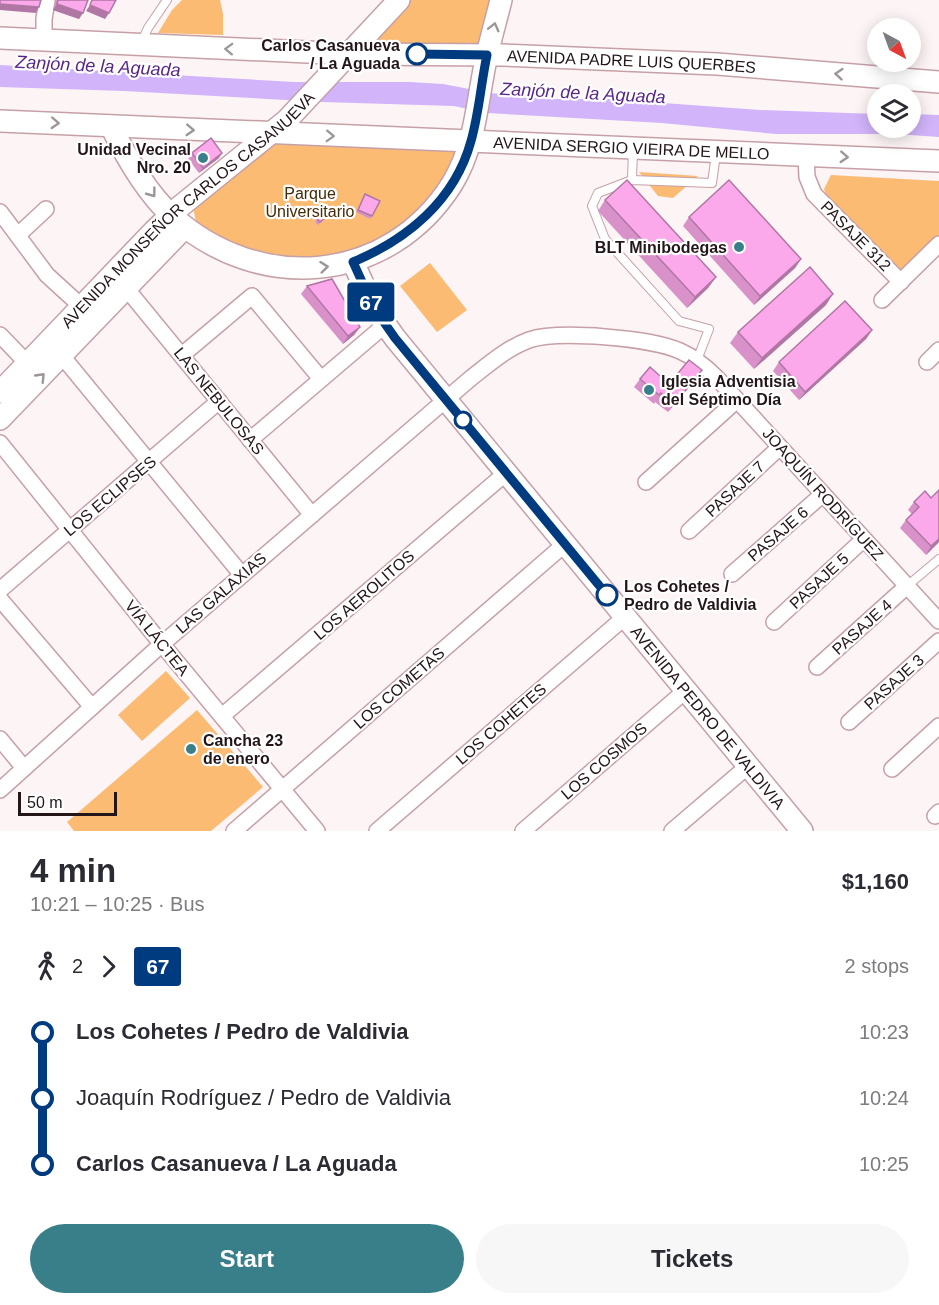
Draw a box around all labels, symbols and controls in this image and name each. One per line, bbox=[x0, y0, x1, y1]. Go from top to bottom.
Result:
north arrow bbox=[867, 18, 921, 72]
map controls bbox=[867, 18, 921, 138]
one-way arrow bbox=[487, 22, 500, 32]
place label: Carlos Casanueva / La Aguada bbox=[261, 37, 400, 72]
one-way arrow bbox=[224, 42, 233, 55]
marker: Carlos Casanueva / La Aguada bbox=[406, 43, 428, 65]
street label: AVENIDA PADRE LUIS QUERBES bbox=[507, 47, 757, 76]
water label: Zanjón de la Aguada bbox=[14, 52, 181, 80]
one-way arrow bbox=[834, 68, 843, 81]
water label: Zanjón de la Aguada bbox=[499, 79, 666, 107]
button: layers bbox=[867, 84, 921, 138]
street label: AVENIDA MONSEÑOR CARLOS CASANUEVA bbox=[58, 88, 318, 331]
one-way arrow bbox=[51, 117, 60, 130]
one-way arrow bbox=[186, 123, 195, 136]
one-way arrow bbox=[326, 129, 335, 142]
street label: AVENIDA SERGIO VIEIRA DE MELLO bbox=[493, 133, 770, 162]
place label: Unidad Vecinal Nro. 20 bbox=[77, 141, 191, 176]
one-way arrow bbox=[840, 150, 849, 163]
marker: Unidad Vecinal Nro. 20 bbox=[196, 151, 210, 165]
park label: Parque Universitario bbox=[266, 185, 355, 220]
one-way arrow bbox=[145, 187, 156, 198]
street label: PASAJE 312 bbox=[818, 198, 894, 274]
place label: BLT Minibodegas bbox=[595, 239, 727, 256]
marker: BLT Minibodegas bbox=[732, 240, 746, 254]
one-way arrow bbox=[319, 261, 328, 274]
line badge: 67 bbox=[344, 282, 398, 322]
text: 67 bbox=[359, 291, 383, 314]
street label: LAS NEBULOSAS bbox=[171, 344, 267, 458]
place label: Iglesia Adventisia del Séptimo Día bbox=[661, 373, 796, 408]
one-way arrow bbox=[34, 374, 45, 384]
marker: Iglesia Adventisia del Séptimo Día bbox=[642, 383, 656, 397]
unlabelled marker bbox=[454, 411, 472, 429]
street label: JOAQUÍN RODRÍGUEZ bbox=[759, 424, 888, 564]
street label: LOS ECLIPSES bbox=[61, 453, 159, 539]
street label: PASAJE 7 bbox=[702, 458, 768, 520]
street label: PASAJE 6 bbox=[745, 503, 811, 565]
street label: LOS AEROLITOS bbox=[311, 547, 417, 643]
street label: LAS GALAXIAS bbox=[172, 549, 270, 637]
street label: PASAJE 5 bbox=[786, 550, 852, 612]
place label: Los Cohetes / Pedro de Valdivia bbox=[624, 578, 757, 613]
marker: Los Cohetes / Pedro de Valdivia bbox=[596, 584, 618, 606]
street label: VÍA LÁCTEA bbox=[122, 596, 193, 679]
street label: PASAJE 4 bbox=[829, 596, 895, 658]
street label: AVENIDA PEDRO DE VALDIVIA bbox=[628, 623, 789, 812]
street label: LOS COMETAS bbox=[350, 644, 448, 732]
street label: PASAJE 3 bbox=[861, 651, 927, 713]
street label: LOS COHETES bbox=[452, 680, 550, 768]
street label: LOS COSMOS bbox=[558, 719, 650, 803]
place label: Cancha 23 de enero bbox=[203, 732, 283, 767]
marker: Cancha 23 de enero bbox=[184, 742, 198, 756]
scale bar bbox=[18, 789, 117, 816]
text: 50 m bbox=[27, 794, 63, 811]
text: 4 min bbox=[30, 852, 116, 889]
text: $1,160 bbox=[842, 869, 909, 894]
text: 10:21 – 10:25 · Bus bbox=[30, 893, 205, 915]
icon: walk bbox=[30, 950, 63, 983]
icon: forward bbox=[92, 950, 125, 983]
text: 2 bbox=[72, 955, 83, 977]
text: 67 bbox=[146, 955, 169, 978]
text: 2 stops bbox=[845, 955, 909, 977]
text: Los Cohetes / Pedro de Valdivia bbox=[76, 1019, 409, 1044]
text: 10:23 bbox=[859, 1021, 909, 1043]
text: Joaquín Rodríguez / Pedro de Valdivia bbox=[76, 1085, 451, 1110]
text: 10:24 bbox=[859, 1087, 909, 1109]
text: Carlos Casanueva / La Aguada bbox=[76, 1151, 397, 1176]
text: 10:25 bbox=[859, 1153, 909, 1175]
button: Start bbox=[30, 1224, 464, 1293]
button: Tickets bbox=[476, 1224, 909, 1293]

